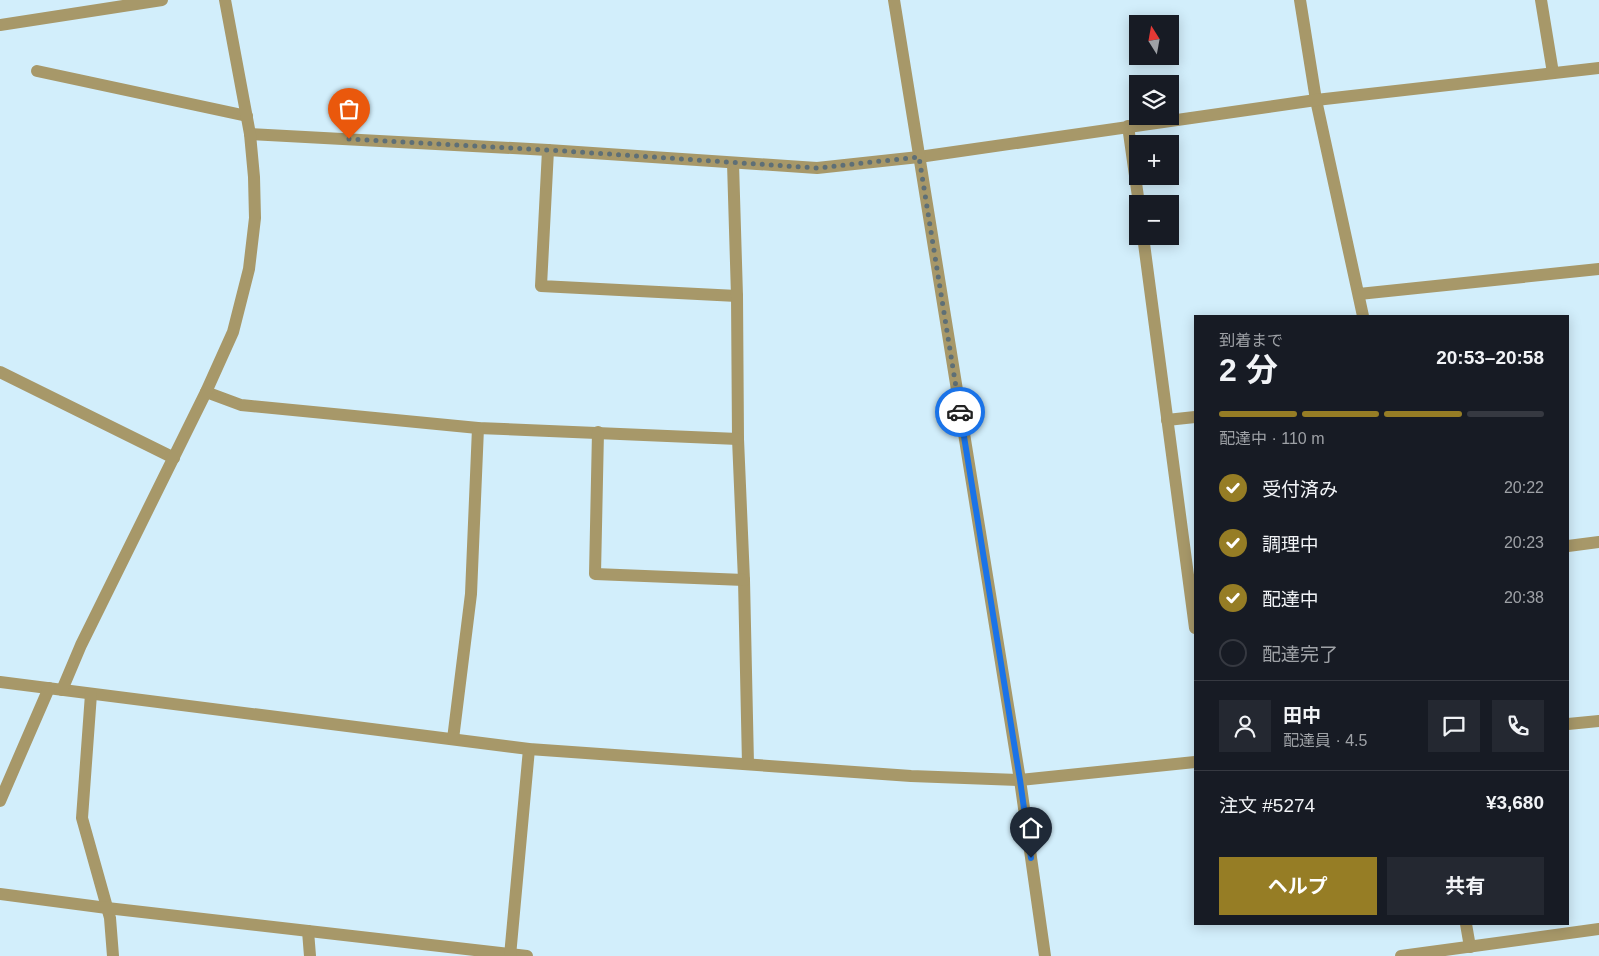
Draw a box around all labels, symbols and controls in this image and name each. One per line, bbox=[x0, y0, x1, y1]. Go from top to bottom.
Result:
north arrow bbox=[1129, 15, 1179, 65]
map controls bbox=[1129, 15, 1179, 245]
button: layers bbox=[1129, 75, 1179, 125]
pin bbox=[328, 88, 370, 139]
icon: bag bbox=[335, 95, 363, 123]
button: + bbox=[1129, 135, 1179, 185]
button: − bbox=[1129, 195, 1179, 245]
text: 到着まで bbox=[1219, 332, 1283, 349]
text: 20:53–20:58 bbox=[1436, 347, 1544, 368]
text: 2 分 bbox=[1219, 352, 1278, 388]
courier bbox=[935, 387, 985, 437]
icon: car bbox=[946, 398, 974, 426]
text: 配達中 · 110 m bbox=[1219, 430, 1325, 447]
icon: check bbox=[1219, 474, 1247, 502]
text: 受付済み bbox=[1262, 479, 1338, 500]
text: 20:22 bbox=[1504, 479, 1544, 496]
icon: check bbox=[1219, 529, 1247, 557]
text: 調理中 bbox=[1262, 534, 1319, 555]
text: 20:23 bbox=[1504, 534, 1544, 551]
icon: check bbox=[1219, 584, 1247, 612]
text: 配達中 bbox=[1262, 589, 1319, 610]
text: 20:38 bbox=[1504, 589, 1544, 606]
text: 配達完了 bbox=[1262, 644, 1338, 665]
button: person bbox=[1219, 700, 1271, 752]
button: chat bbox=[1428, 700, 1480, 752]
button: phone bbox=[1492, 700, 1544, 752]
text: 田中 bbox=[1283, 705, 1321, 726]
text: 配達員 · 4.5 bbox=[1283, 732, 1367, 749]
text: ¥3,680 bbox=[1486, 792, 1544, 813]
text: 注文 #5274 bbox=[1219, 795, 1315, 816]
pin bbox=[1010, 807, 1052, 858]
icon: home bbox=[1017, 814, 1045, 842]
button: ヘルプ bbox=[1219, 857, 1377, 915]
button: 共有 bbox=[1387, 857, 1544, 915]

